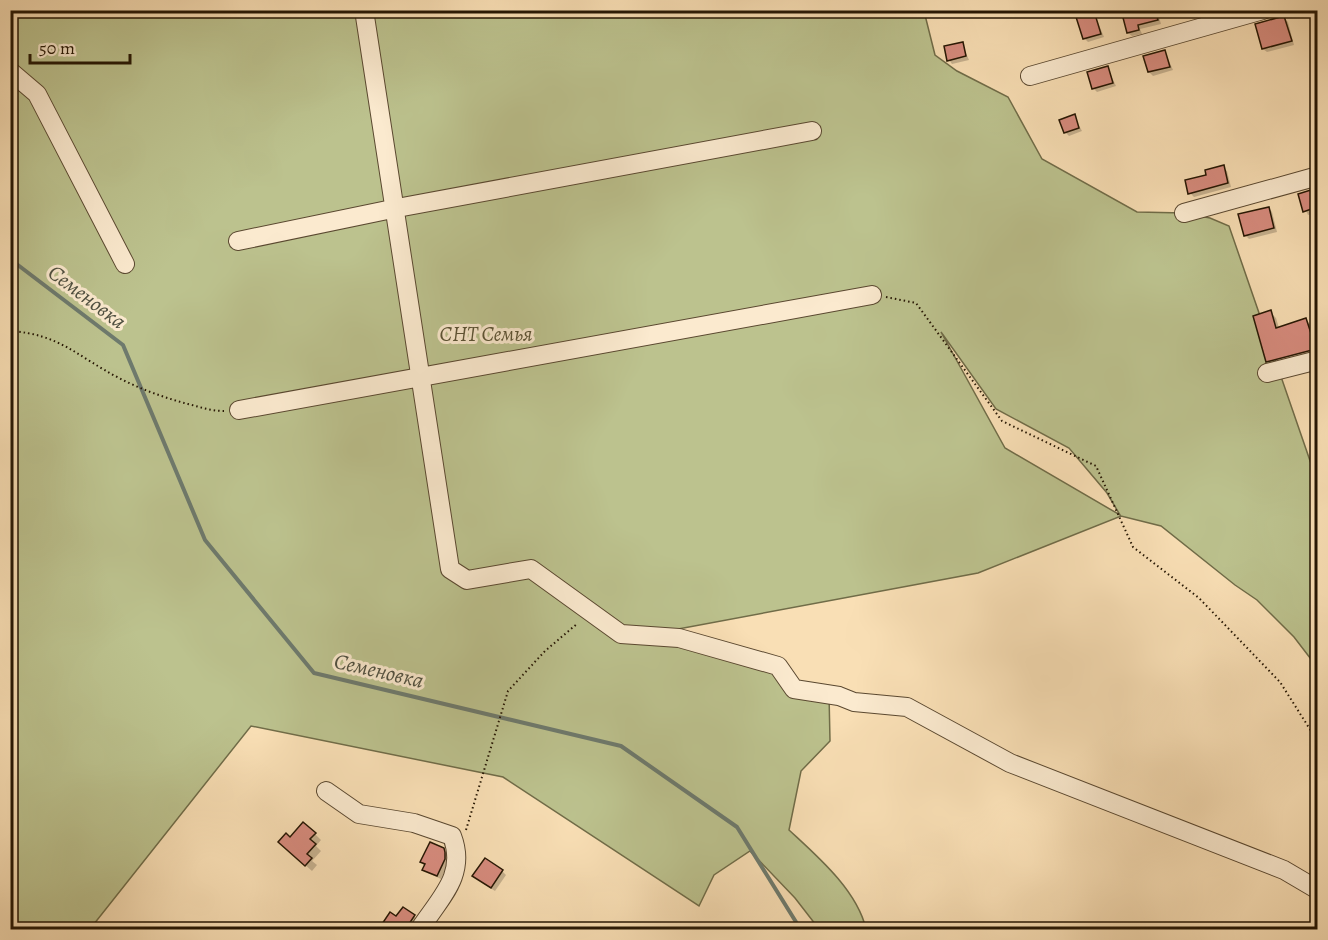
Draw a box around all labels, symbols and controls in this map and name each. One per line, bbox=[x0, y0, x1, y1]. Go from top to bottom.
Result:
scale bar bbox=[30, 27, 130, 65]
text: 50 m bbox=[39, 36, 75, 60]
water label: Семеновка bbox=[42, 258, 132, 336]
park label: СНТ Семья bbox=[440, 320, 532, 348]
water label: Семеновка bbox=[331, 646, 427, 696]

